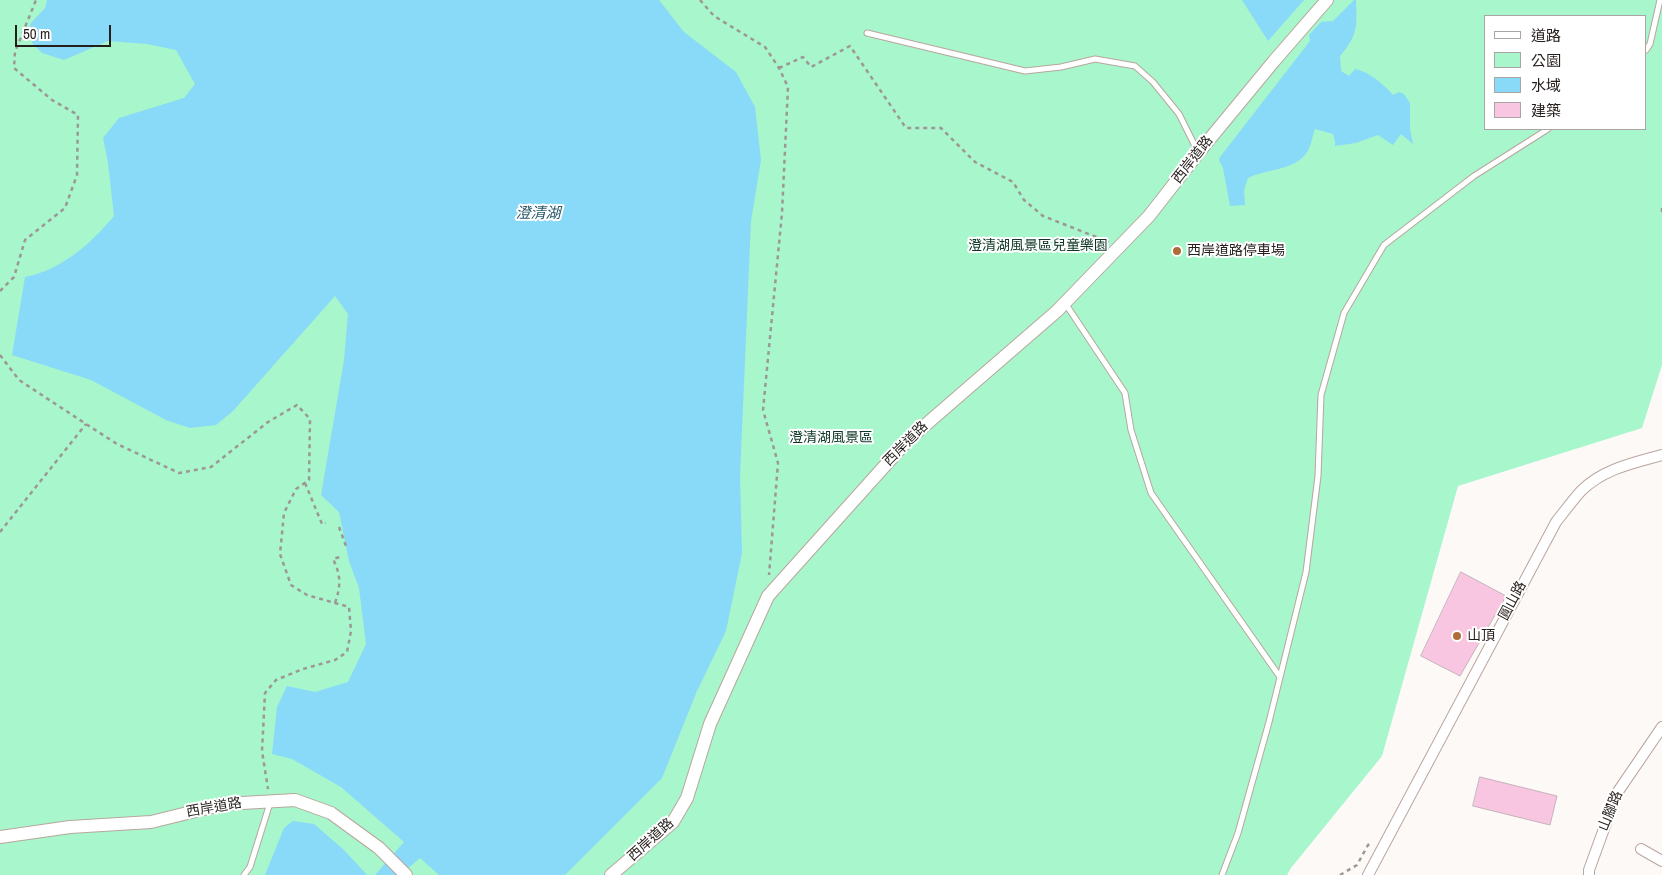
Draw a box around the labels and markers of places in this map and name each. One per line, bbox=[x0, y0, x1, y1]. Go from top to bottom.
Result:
place label: 西岸道路停車場 bbox=[1187, 243, 1285, 259]
marker: 西岸道路停車場 bbox=[1171, 245, 1183, 257]
place label: 山頂 bbox=[1467, 628, 1495, 644]
marker: 山頂 bbox=[1451, 630, 1463, 642]

